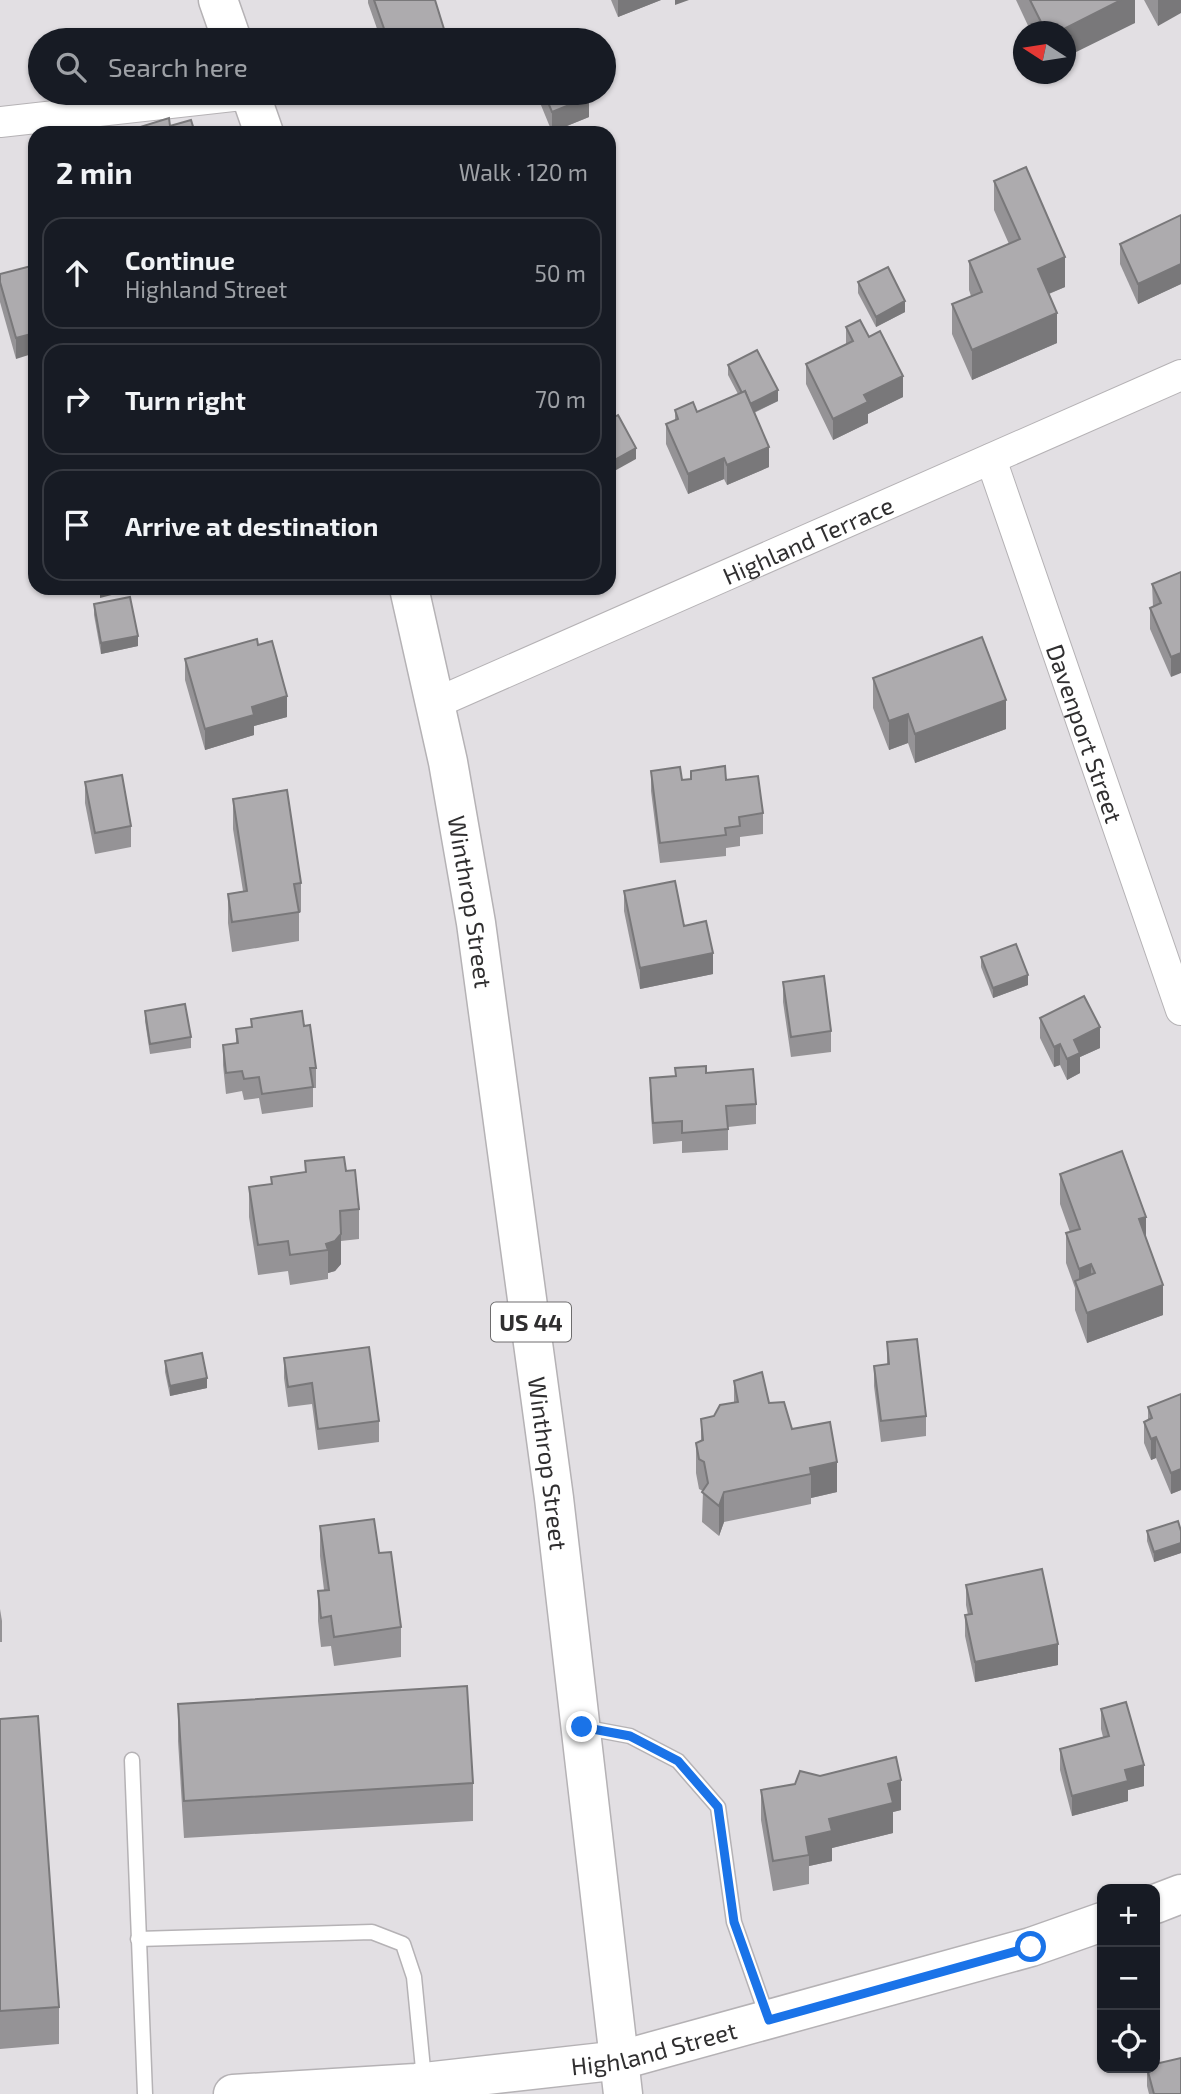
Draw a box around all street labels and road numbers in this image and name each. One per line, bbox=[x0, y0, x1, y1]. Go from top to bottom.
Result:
street label: Highland Terrace bbox=[718, 489, 897, 590]
street label: Davenport Street bbox=[1041, 640, 1130, 826]
street label: Winthrop Street bbox=[443, 813, 499, 990]
road number: US 44 bbox=[491, 1302, 571, 1342]
street label: Winthrop Street bbox=[523, 1375, 574, 1552]
street label: Highland Street bbox=[569, 2014, 740, 2080]

